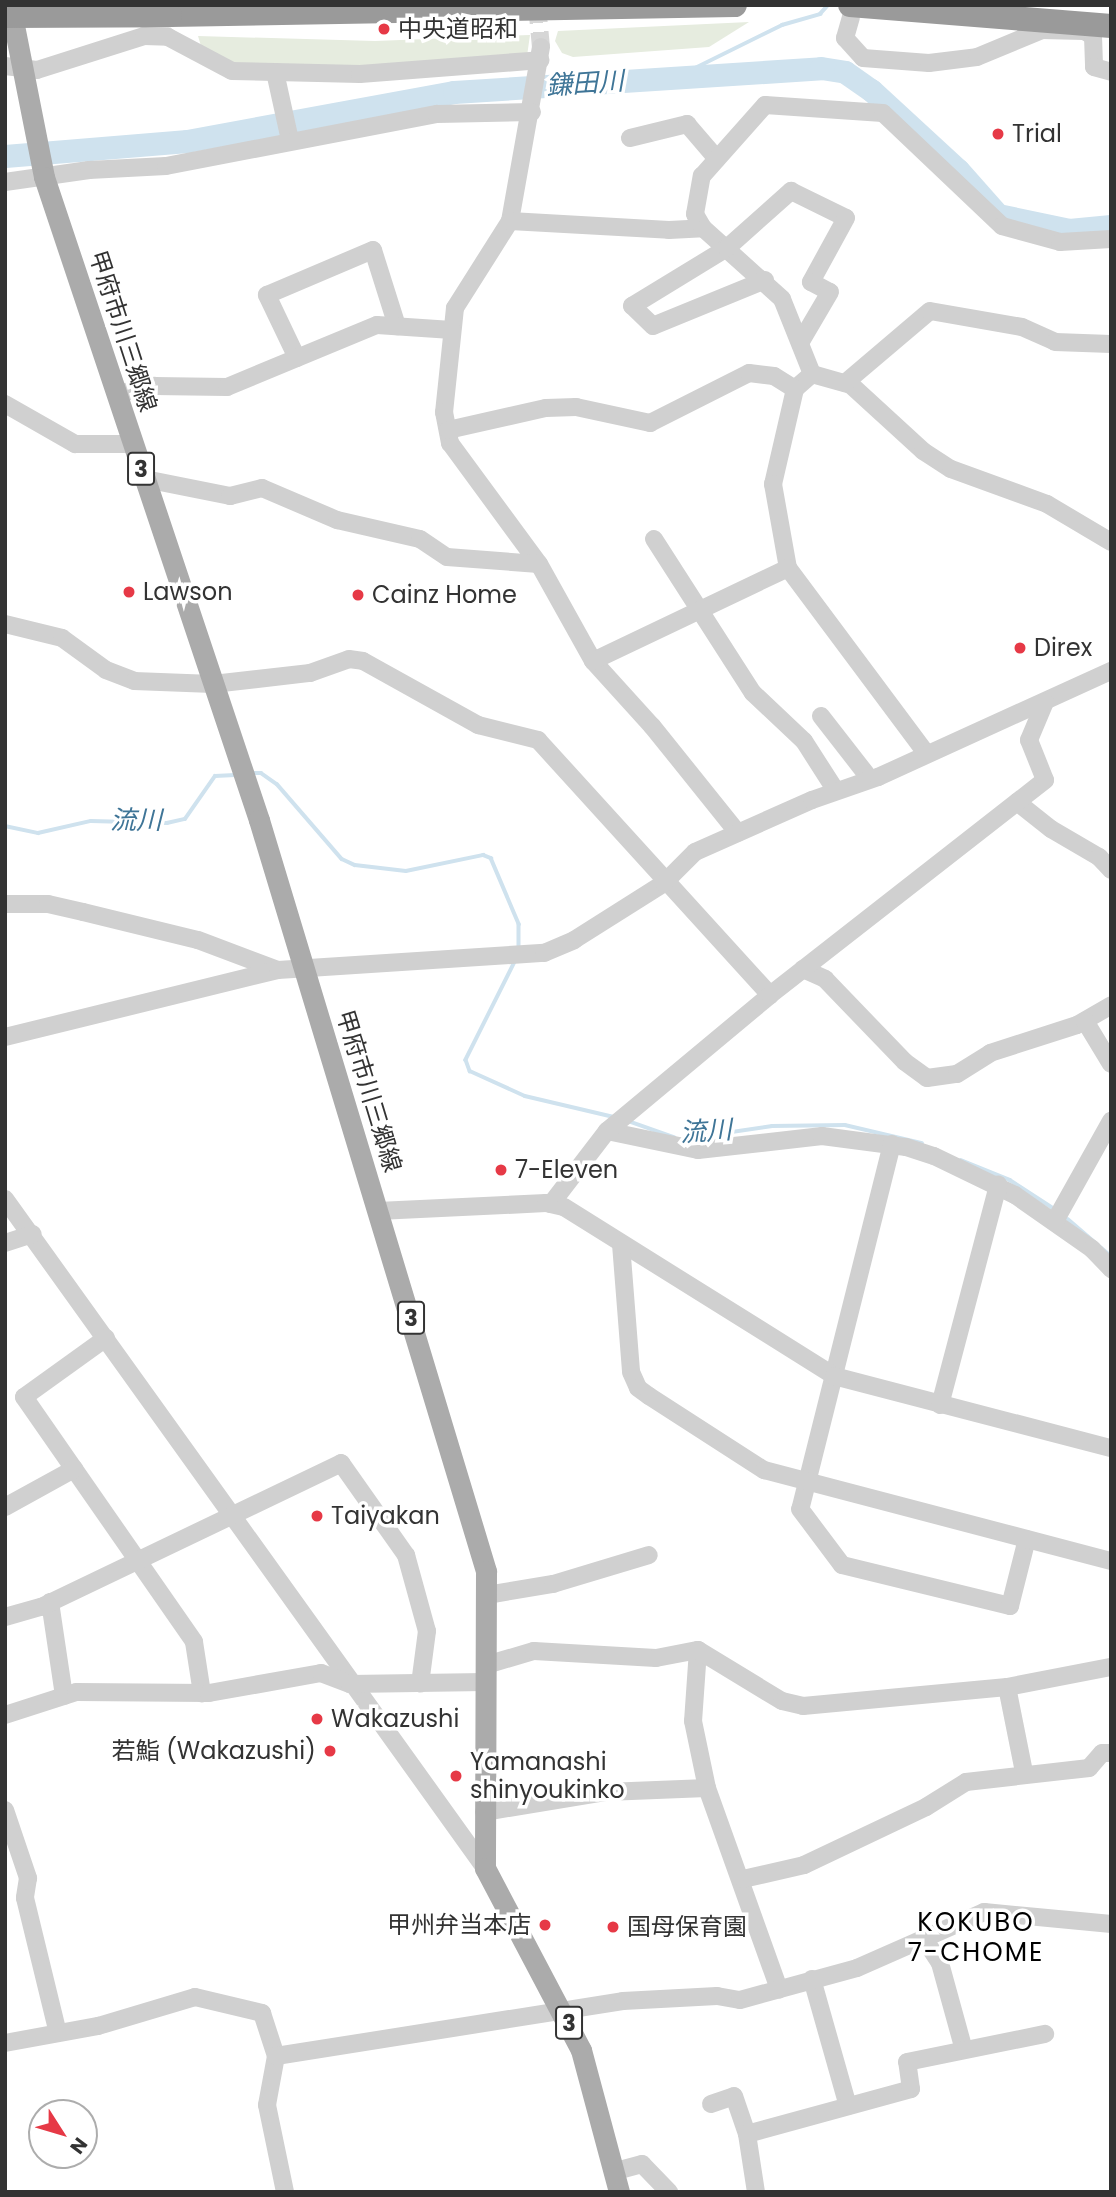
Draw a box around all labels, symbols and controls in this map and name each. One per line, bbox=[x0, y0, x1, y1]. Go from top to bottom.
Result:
place label: 中央道昭和 bbox=[398, 15, 518, 43]
marker: 中央道昭和 bbox=[376, 21, 392, 37]
water label: 鎌田川 bbox=[545, 66, 625, 102]
place label: Trial bbox=[1012, 120, 1062, 148]
marker: Trial bbox=[990, 126, 1006, 142]
street label: 甲府市川三郷線 bbox=[83, 247, 163, 415]
road number: 3 bbox=[127, 449, 155, 489]
place label: Lawson bbox=[143, 578, 233, 606]
place label: Cainz Home bbox=[372, 581, 517, 609]
marker: Lawson bbox=[121, 584, 137, 600]
marker: Cainz Home bbox=[350, 587, 366, 603]
place label: Direx bbox=[1034, 634, 1092, 662]
marker: Direx bbox=[1012, 640, 1028, 656]
water label: 流川 bbox=[110, 805, 162, 837]
street label: 甲府市川三郷線 bbox=[331, 1006, 407, 1176]
water label: 流川 bbox=[679, 1115, 733, 1149]
place label: 7-Eleven bbox=[515, 1156, 618, 1184]
marker: 7-Eleven bbox=[493, 1162, 509, 1178]
road number: 3 bbox=[397, 1298, 425, 1338]
place label: Taiyakan bbox=[331, 1502, 440, 1530]
marker: Taiyakan bbox=[309, 1508, 325, 1524]
place label: Wakazushi bbox=[331, 1705, 459, 1733]
marker: Wakazushi bbox=[309, 1711, 325, 1727]
place label: 若鮨 (Wakazushi) bbox=[111, 1737, 316, 1765]
marker: 若鮨 (Wakazushi) bbox=[322, 1743, 338, 1759]
place label: Yamanashi shinyoukinko bbox=[470, 1748, 625, 1804]
marker: Yamanashi shinyoukinko bbox=[448, 1768, 464, 1784]
district label: KOKUBO 7-CHOME bbox=[909, 1907, 1043, 1968]
place label: 甲州弁当本店 bbox=[387, 1911, 531, 1939]
place label: 国母保育園 bbox=[627, 1913, 747, 1941]
marker: 甲州弁当本店 bbox=[537, 1917, 553, 1933]
marker: 国母保育園 bbox=[605, 1919, 621, 1935]
road number: 3 bbox=[555, 2004, 583, 2042]
north arrow bbox=[28, 2099, 98, 2169]
text: N bbox=[63, 2132, 94, 2160]

